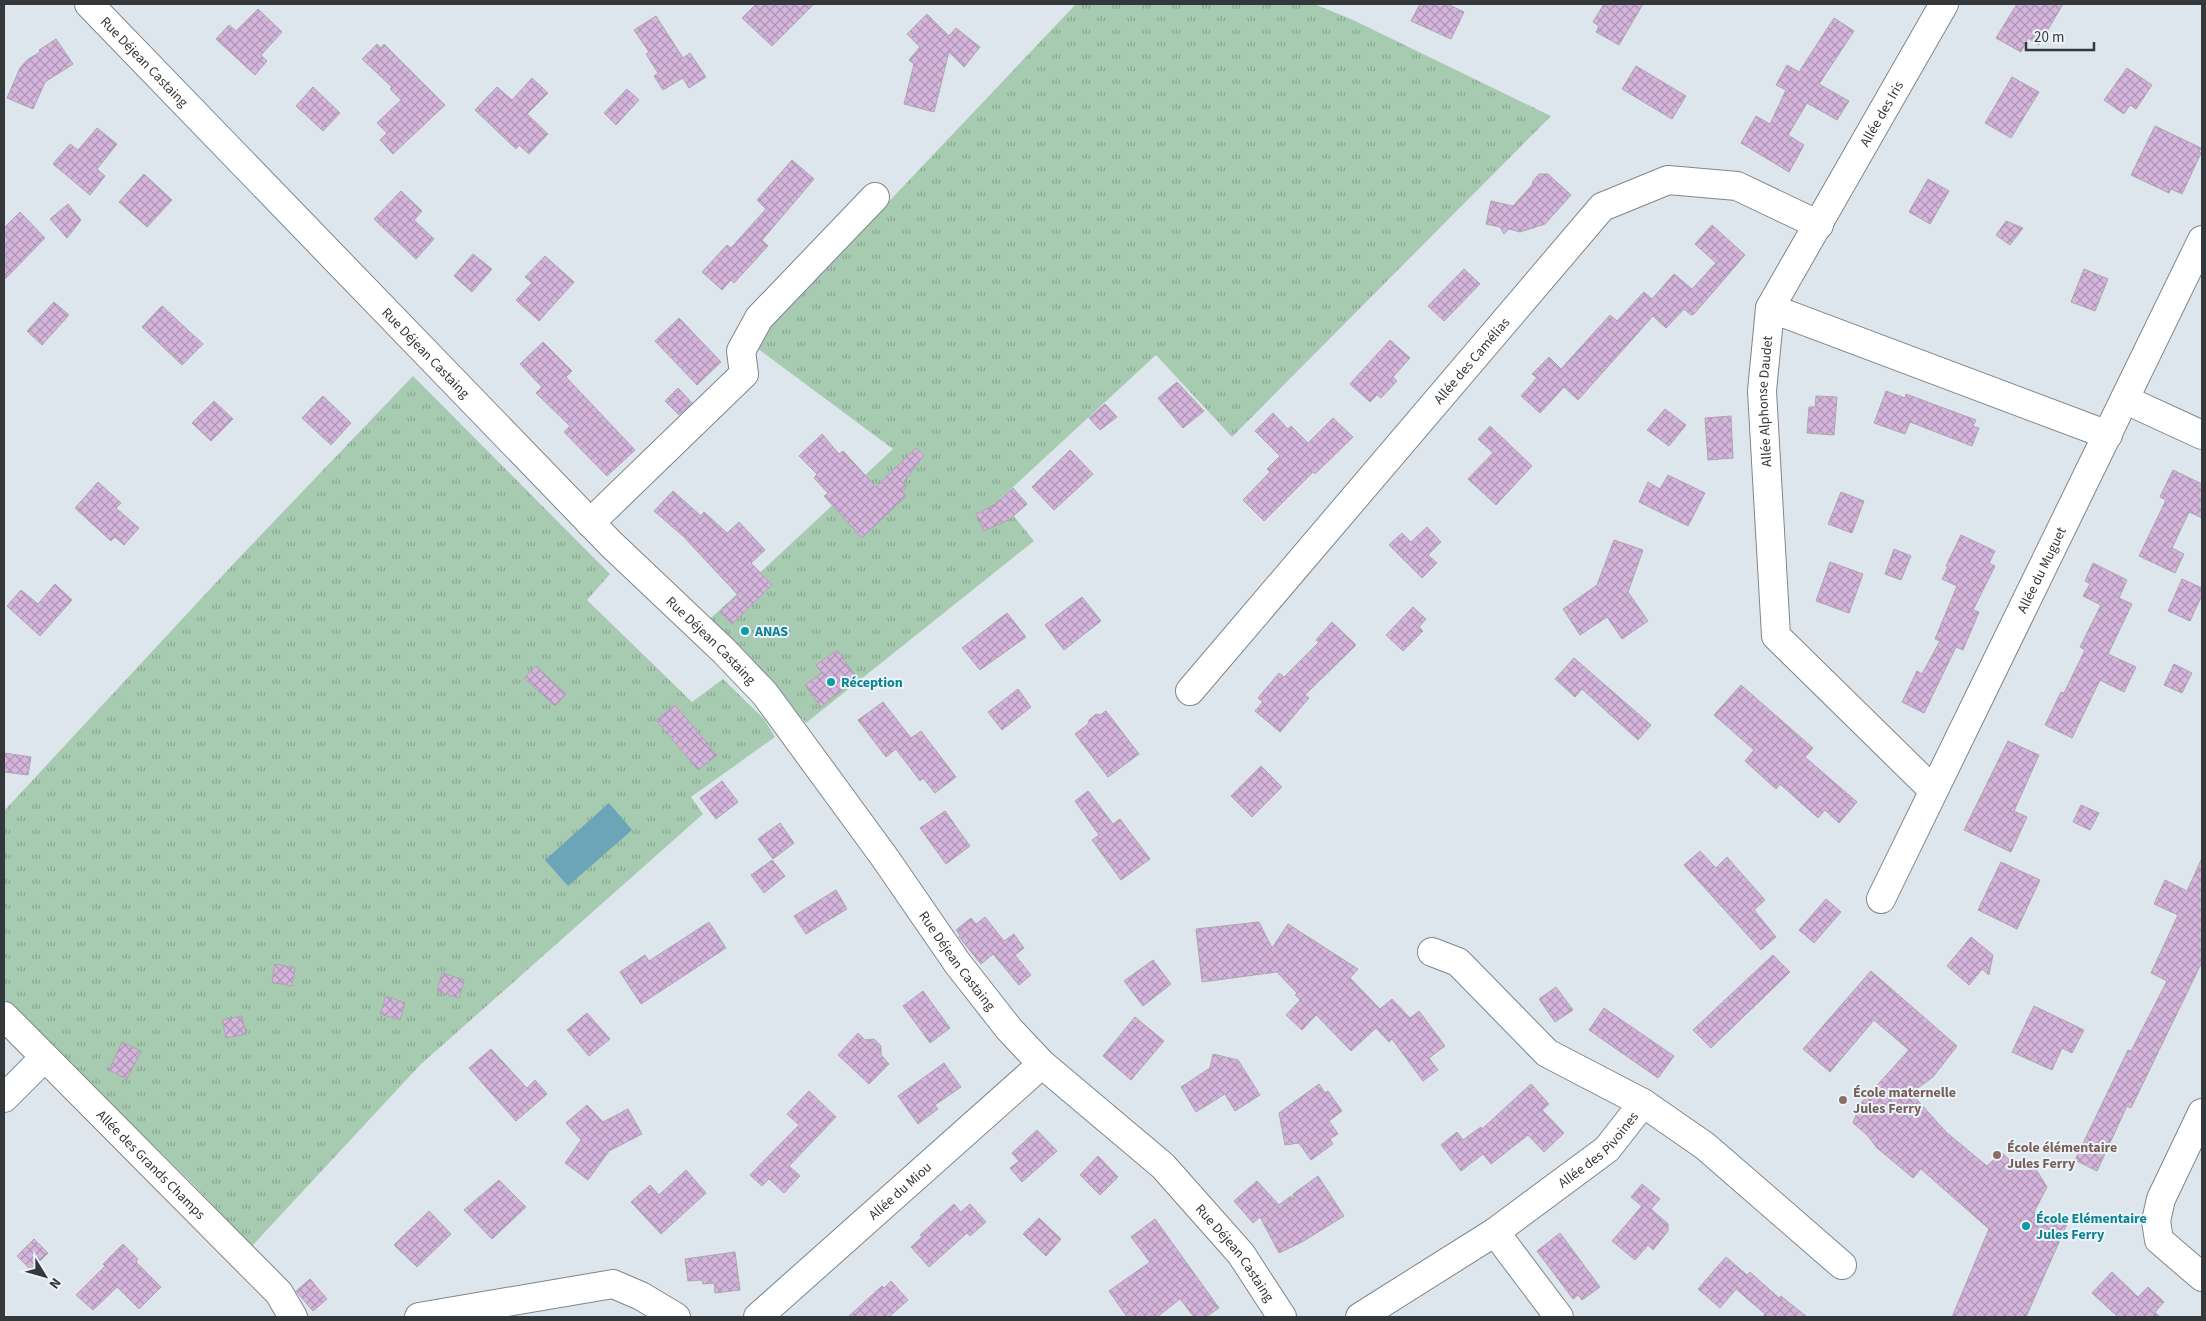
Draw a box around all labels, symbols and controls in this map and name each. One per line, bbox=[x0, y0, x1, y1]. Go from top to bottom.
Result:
street label: Rue Déjean Castaing bbox=[95, 12, 192, 112]
scale bar bbox=[2026, 20, 2094, 52]
text: 20 m bbox=[2034, 27, 2064, 48]
street label: Allée des Iris bbox=[1855, 77, 1909, 151]
street label: Rue Déjean Castaing bbox=[377, 304, 474, 403]
street label: Allée des Camélias bbox=[1429, 313, 1515, 409]
street label: Allée Alphonse Daudet bbox=[1753, 335, 1778, 468]
street label: Allée du Muguet bbox=[2013, 524, 2072, 617]
street label: Rue Déjean Castaing bbox=[661, 592, 760, 690]
place label: ANAS bbox=[754, 622, 788, 642]
marker: ANAS bbox=[739, 625, 751, 637]
place label: Réception bbox=[841, 673, 903, 693]
marker: Réception bbox=[825, 676, 837, 688]
street label: Rue Déjean Castaing bbox=[913, 907, 1000, 1015]
place label: École maternelle Jules Ferry bbox=[1853, 1083, 1956, 1119]
marker: École maternelle Jules Ferry bbox=[1837, 1094, 1849, 1106]
street label: Allée des Grands Champs bbox=[92, 1106, 210, 1224]
street label: Allée des Pivoines bbox=[1554, 1108, 1644, 1193]
place label: École élémentaire Jules Ferry bbox=[2007, 1138, 2117, 1174]
marker: École élémentaire Jules Ferry bbox=[1991, 1149, 2003, 1161]
street label: Allée du Miou bbox=[865, 1158, 937, 1225]
street label: Rue Déjean Castaing bbox=[1190, 1200, 1279, 1306]
place label: École Elémentaire Jules Ferry bbox=[2036, 1209, 2147, 1245]
marker: École Elémentaire Jules Ferry bbox=[2020, 1220, 2032, 1232]
north arrow bbox=[20, 1251, 70, 1301]
text: N bbox=[44, 1273, 65, 1293]

